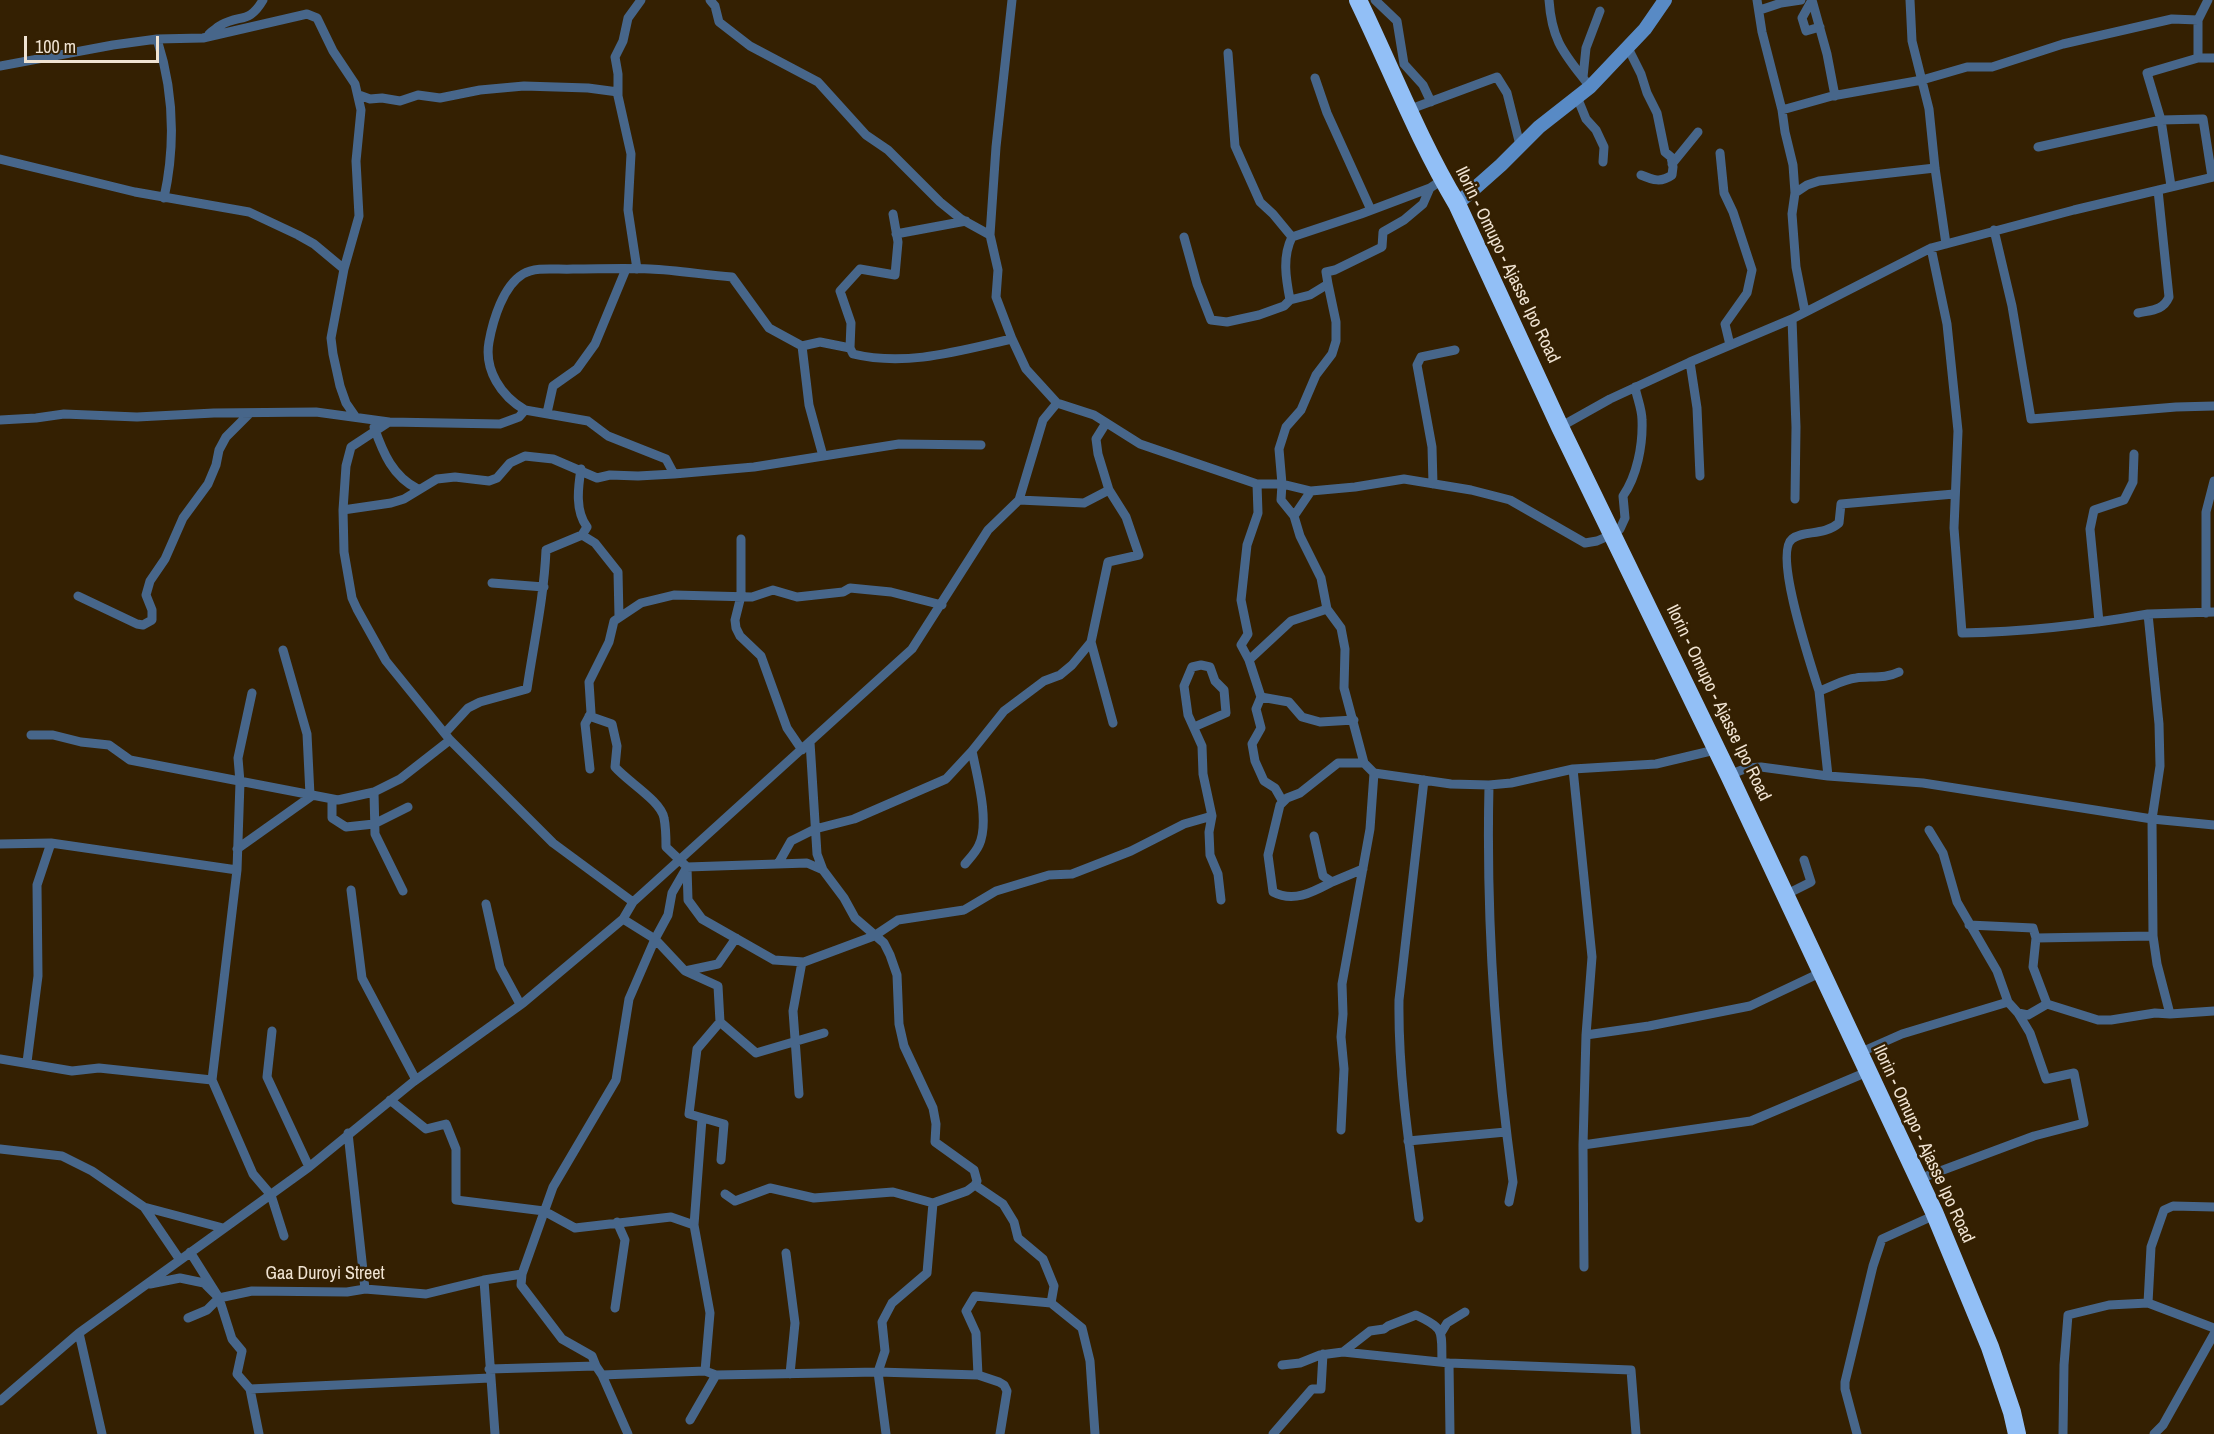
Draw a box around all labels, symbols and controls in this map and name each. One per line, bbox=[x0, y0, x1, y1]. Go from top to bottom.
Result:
scale bar bbox=[27, 24, 162, 62]
text: 100 m bbox=[35, 34, 76, 59]
street label: Ilorin - Omupo - Ajasse Ipo Road bbox=[1450, 163, 1564, 367]
street label: Ilorin - Omupo - Ajasse Ipo Road bbox=[1661, 601, 1775, 805]
street label: Ilorin - Omupo - Ajasse Ipo Road bbox=[1868, 1042, 1978, 1246]
street label: Gaa Duroyi Street bbox=[266, 1263, 384, 1285]

